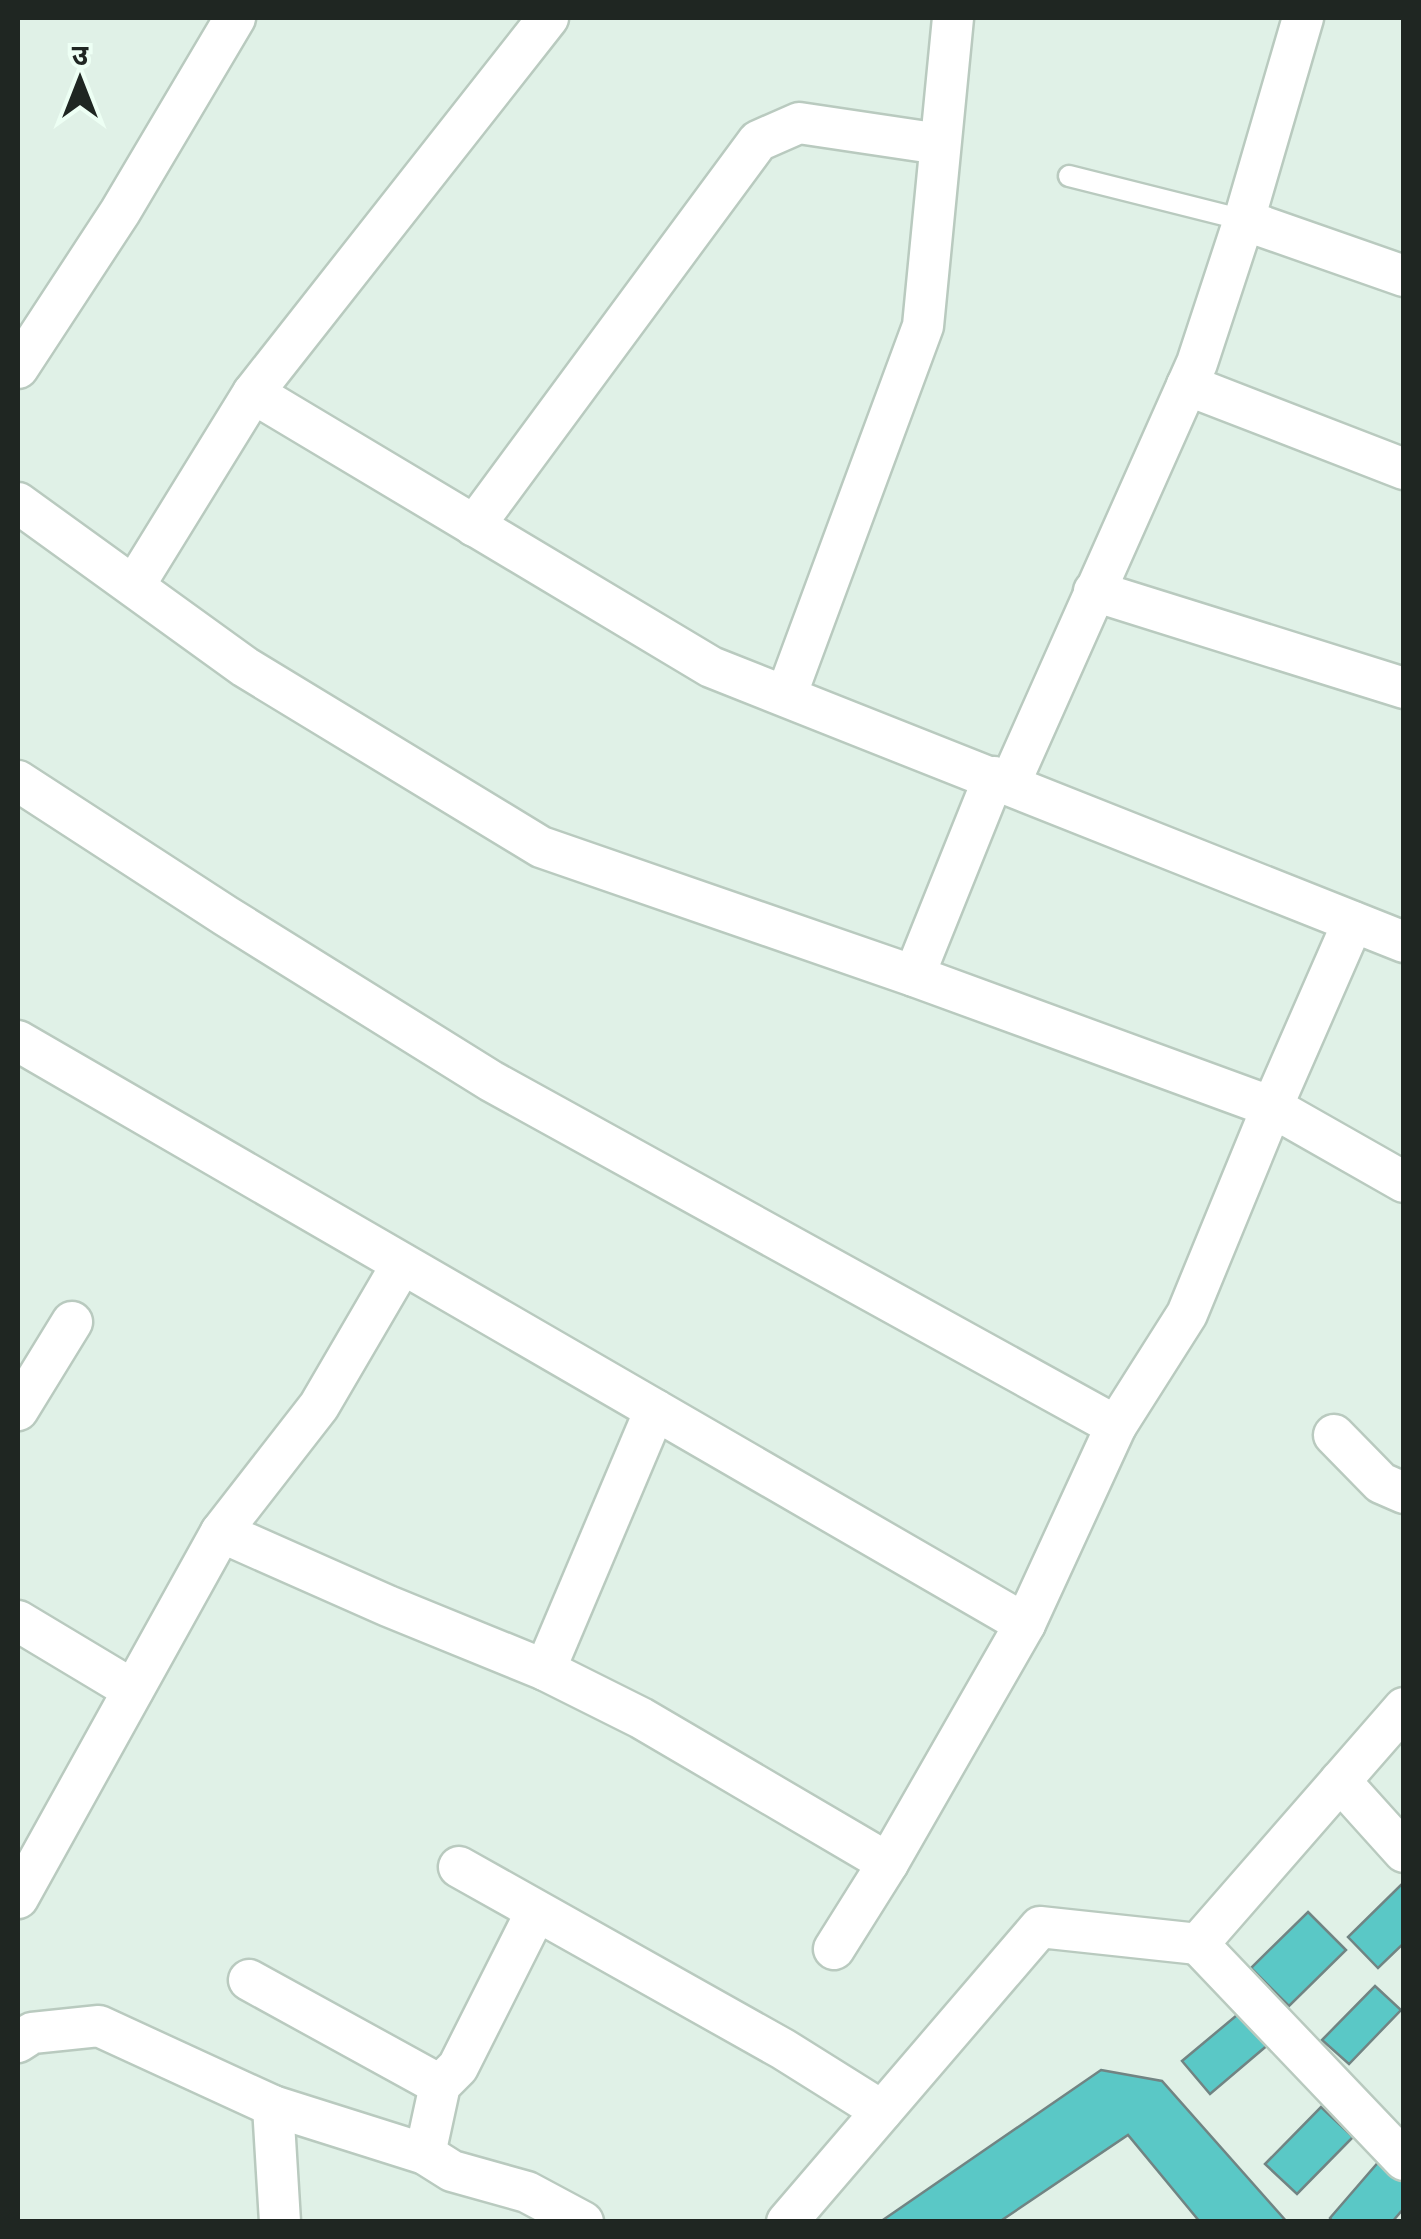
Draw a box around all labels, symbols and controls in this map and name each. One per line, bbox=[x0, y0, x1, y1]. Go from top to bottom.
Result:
north arrow bbox=[30, 30, 130, 130]
text: उ bbox=[72, 37, 89, 72]

